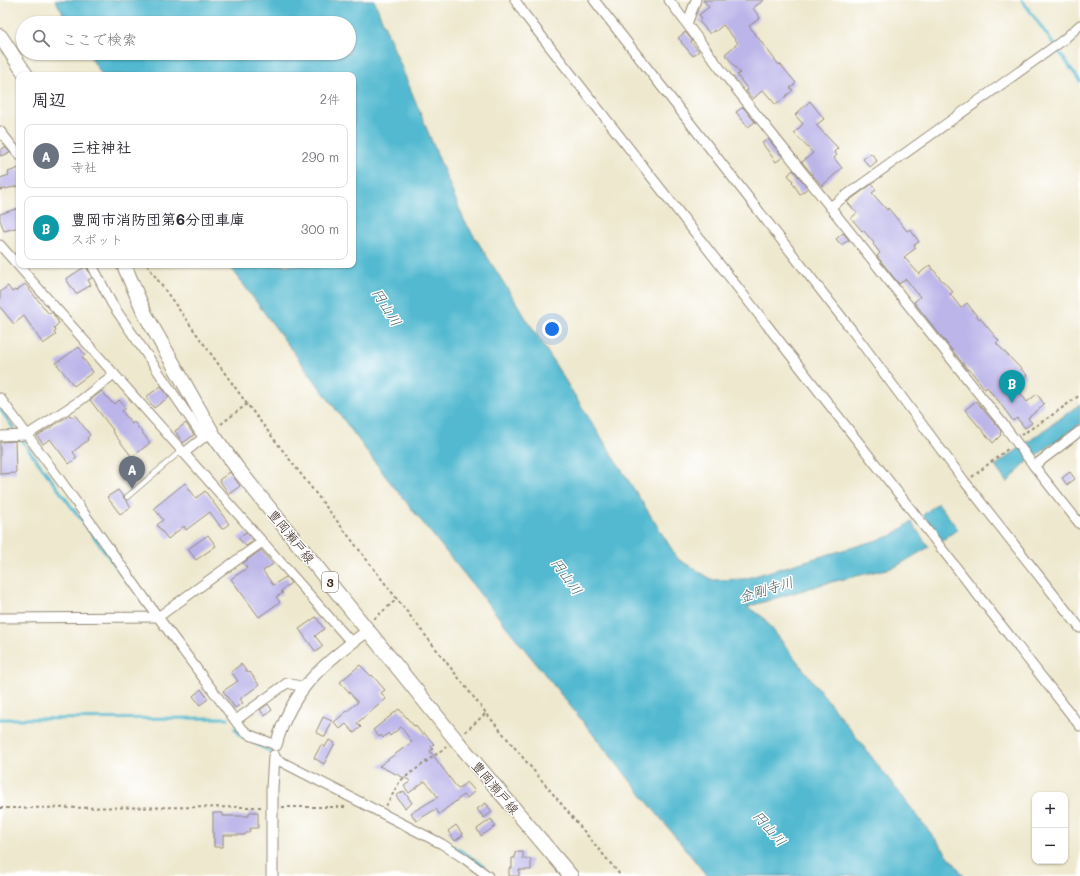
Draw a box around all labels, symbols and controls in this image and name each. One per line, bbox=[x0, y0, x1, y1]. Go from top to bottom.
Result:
search box bbox=[16, 16, 356, 60]
icon: search bbox=[30, 27, 52, 49]
text: ここで検索 bbox=[62, 29, 137, 49]
text: 周辺 bbox=[32, 88, 66, 110]
text: 2件 bbox=[320, 90, 340, 107]
text: 三柱神社 bbox=[71, 137, 131, 157]
text: A bbox=[41, 148, 51, 165]
text: 290 m bbox=[302, 148, 339, 165]
text: 寺社 bbox=[71, 158, 97, 175]
text: 豊岡市消防団第6分団車庫 bbox=[71, 209, 245, 229]
text: B bbox=[42, 220, 50, 237]
text: 300 m bbox=[301, 220, 339, 237]
text: スポット bbox=[71, 230, 123, 247]
water label: 円山川 bbox=[368, 284, 406, 330]
your location bbox=[542, 319, 562, 339]
pin: B bbox=[999, 370, 1025, 403]
pin: A bbox=[119, 456, 145, 489]
street label: 豊岡瀬戸線 bbox=[265, 505, 320, 567]
water label: 円山川 bbox=[547, 553, 587, 599]
road number: 3 bbox=[322, 572, 338, 592]
water label: 金剛寺川 bbox=[736, 572, 796, 606]
street label: 豊岡瀬戸線 bbox=[469, 757, 524, 818]
map controls bbox=[1032, 792, 1068, 864]
button: + bbox=[1032, 792, 1068, 828]
water label: 円山川 bbox=[749, 806, 791, 850]
button: − bbox=[1032, 828, 1068, 864]

